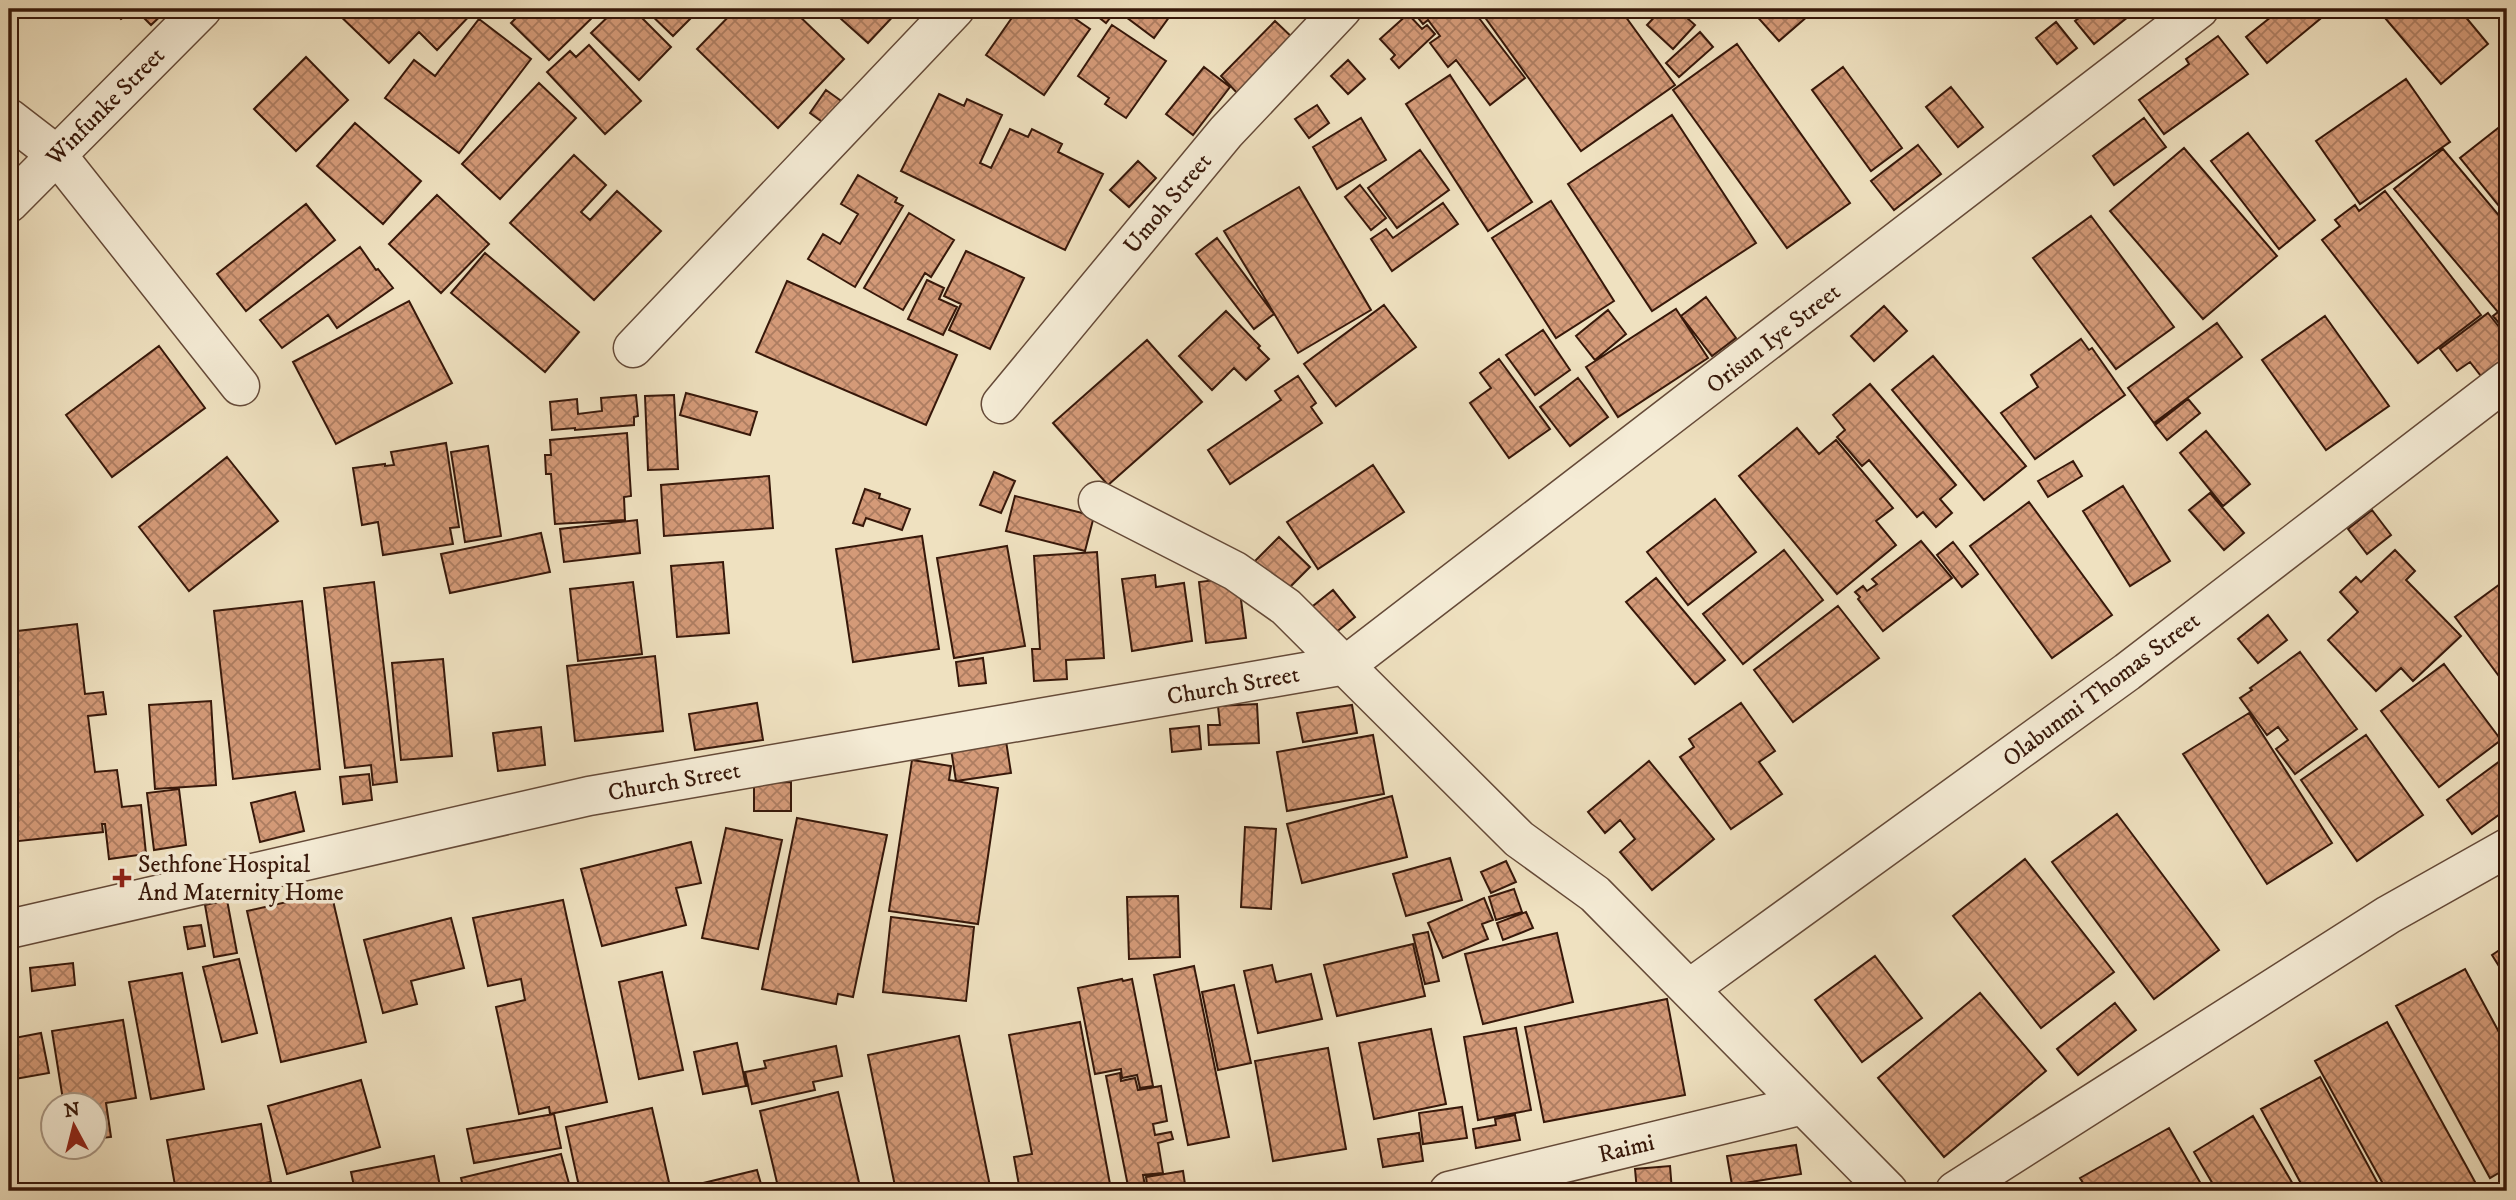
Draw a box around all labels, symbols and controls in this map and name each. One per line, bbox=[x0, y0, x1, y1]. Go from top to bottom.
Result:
street label: Winfunke Street bbox=[39, 41, 172, 173]
street label: Umoh Street bbox=[1117, 147, 1219, 260]
street label: Orisun Iye Street bbox=[1701, 277, 1847, 400]
street label: Olabunmi Thomas Street bbox=[1997, 606, 2206, 774]
street label: Church Street bbox=[1165, 660, 1302, 712]
street label: Church Street bbox=[606, 756, 743, 808]
place label: Sethfone Hospital And Maternity Home bbox=[138, 850, 344, 908]
marker: Sethfone Hospital And Maternity Home bbox=[112, 868, 132, 888]
north arrow bbox=[38, 1092, 108, 1162]
text: N bbox=[63, 1098, 82, 1123]
street label: Raimi bbox=[1595, 1128, 1657, 1170]

